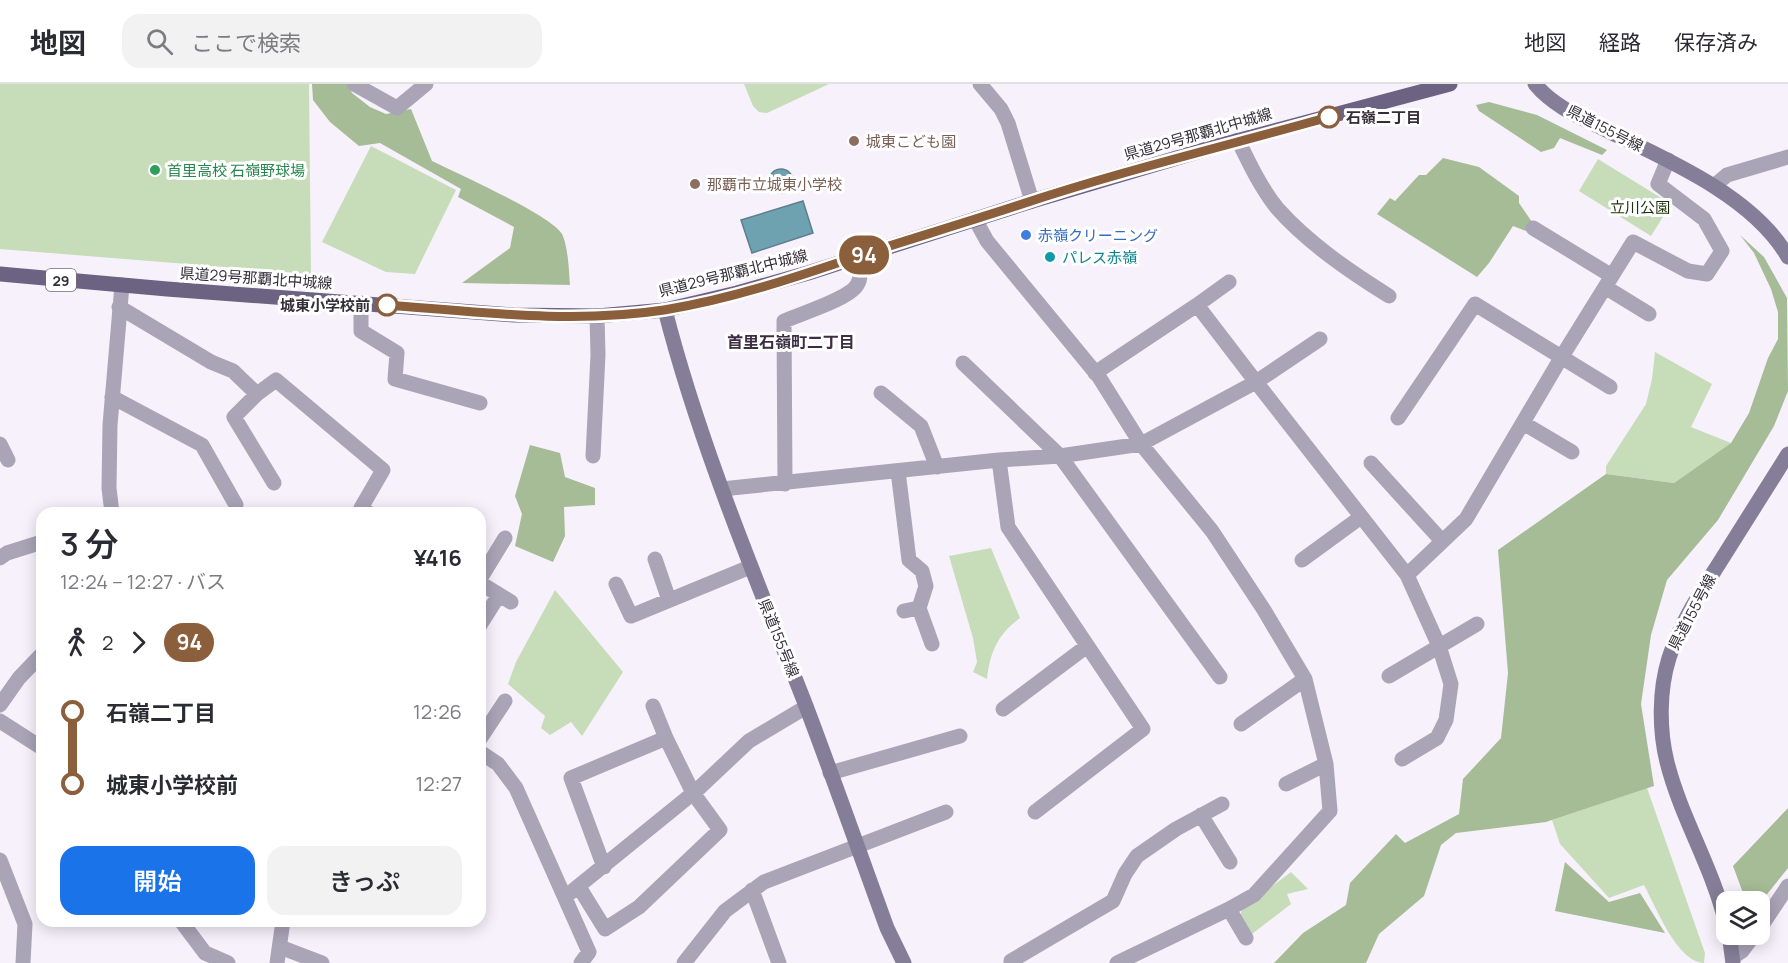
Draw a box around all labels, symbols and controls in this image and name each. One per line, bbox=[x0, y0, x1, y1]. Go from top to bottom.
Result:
search box bbox=[122, 14, 542, 68]
text: 地図 bbox=[30, 23, 86, 61]
icon: search bbox=[143, 25, 176, 58]
text: ここで検索 bbox=[191, 28, 301, 58]
text: 地図 bbox=[1524, 28, 1566, 56]
text: 経路 bbox=[1599, 28, 1641, 56]
text: 保存済み bbox=[1674, 28, 1758, 56]
street label: 県道155号線 bbox=[1563, 100, 1647, 156]
street label: 県道29号那覇北中城線 bbox=[1122, 103, 1274, 165]
marker: 石嶺二丁目 bbox=[1318, 106, 1340, 128]
place label: 石嶺二丁目 bbox=[1346, 107, 1421, 128]
place label: 城東こども園 bbox=[866, 131, 956, 152]
marker: 城東こども園 bbox=[847, 134, 861, 148]
place label: 首里高校 石嶺野球場 bbox=[167, 160, 305, 181]
marker: 首里高校 石嶺野球場 bbox=[148, 163, 162, 177]
place label: 那覇市立城東小学校 bbox=[707, 174, 842, 195]
marker: 那覇市立城東小学校 bbox=[688, 177, 702, 191]
park label: 立川公園 bbox=[1610, 197, 1670, 218]
place label: 赤嶺クリーニング bbox=[1038, 225, 1158, 246]
marker: 赤嶺クリーニング bbox=[1019, 228, 1033, 242]
line badge: 94 bbox=[837, 236, 891, 274]
text: 94 bbox=[851, 241, 877, 269]
street label: 県道29号那覇北中城線 bbox=[656, 244, 810, 302]
place label: パレス赤嶺 bbox=[1062, 247, 1137, 268]
marker: パレス赤嶺 bbox=[1043, 250, 1057, 264]
street label: 県道29号那覇北中城線 bbox=[179, 262, 333, 294]
road number: 29 bbox=[46, 269, 76, 291]
marker: 城東小学校前 bbox=[376, 294, 398, 316]
place label: 城東小学校前 bbox=[280, 295, 370, 316]
district label: 首里石嶺町二丁目 bbox=[727, 331, 855, 353]
text: 3 分 bbox=[60, 521, 118, 566]
text: ¥416 bbox=[413, 543, 462, 573]
text: 12:24 – 12:27 · バス bbox=[60, 568, 226, 595]
street label: 県道155号線 bbox=[1663, 570, 1721, 654]
street label: 県道155号線 bbox=[754, 596, 804, 680]
icon: walk bbox=[60, 626, 93, 659]
icon: forward bbox=[122, 626, 155, 659]
text: 94 bbox=[176, 628, 202, 656]
text: 2 bbox=[102, 629, 113, 656]
text: 石嶺二丁目 bbox=[106, 698, 216, 728]
text: 12:26 bbox=[413, 698, 462, 725]
text: 城東小学校前 bbox=[106, 770, 238, 800]
text: 12:27 bbox=[415, 770, 462, 797]
button: 開始 bbox=[60, 846, 255, 915]
button: きっぷ bbox=[267, 846, 462, 915]
map controls bbox=[1716, 891, 1770, 945]
button: layers bbox=[1716, 891, 1770, 945]

